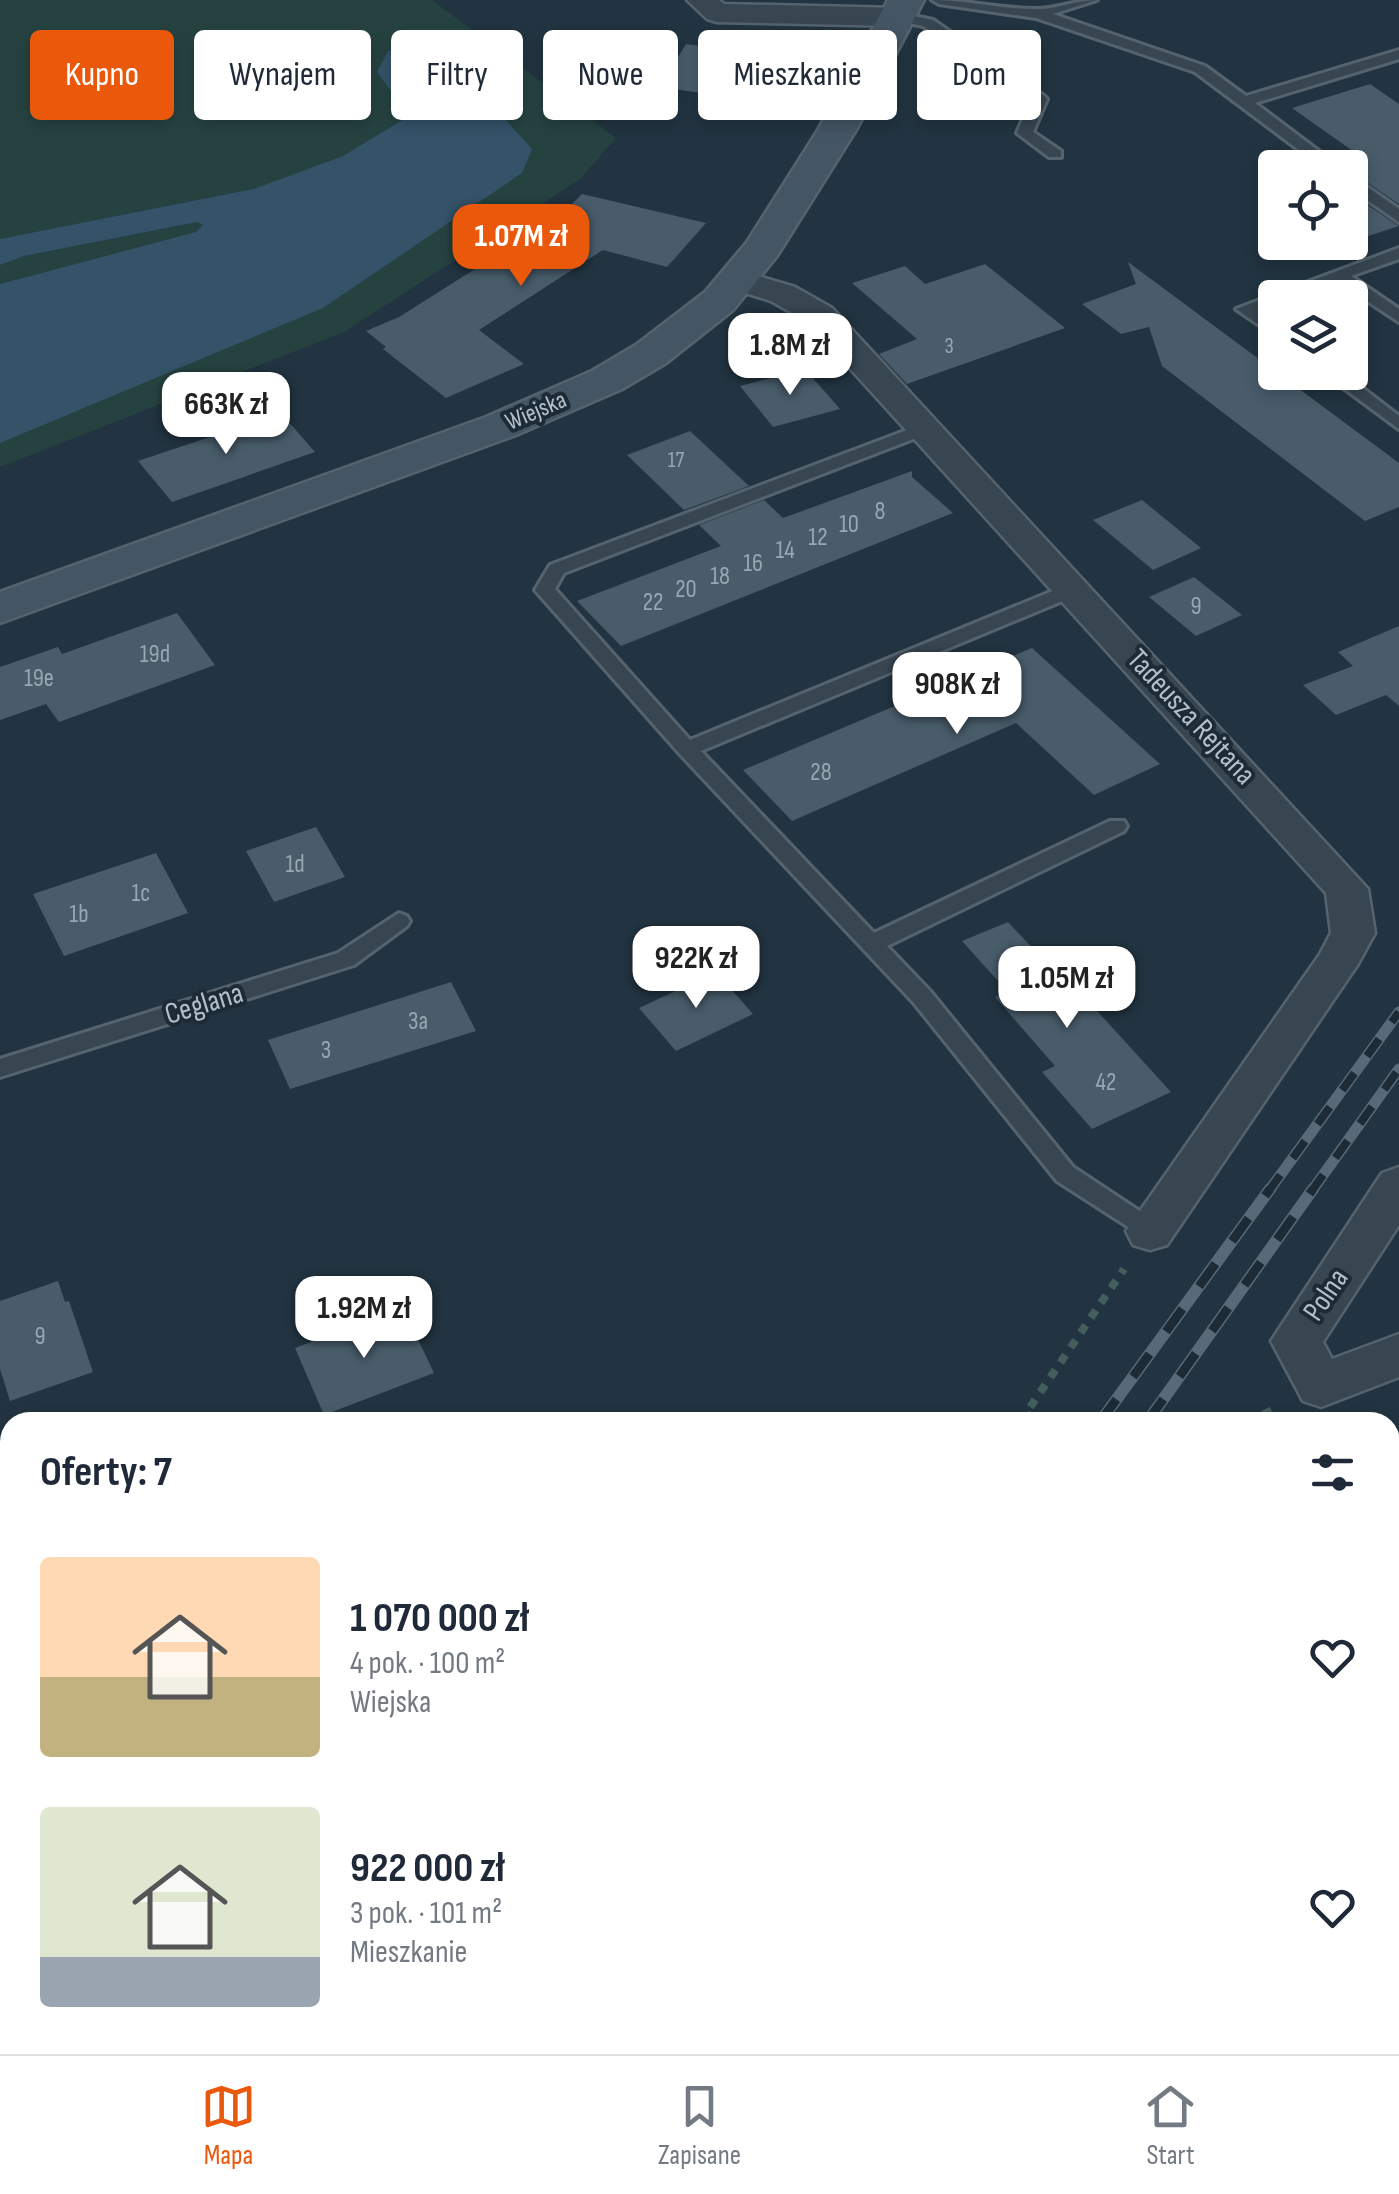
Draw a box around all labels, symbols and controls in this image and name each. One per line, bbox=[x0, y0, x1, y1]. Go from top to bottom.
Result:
chip: Kupno bbox=[30, 30, 174, 120]
chip: Wynajem bbox=[194, 30, 371, 120]
chip: Filtry bbox=[391, 30, 523, 120]
chip: Nowe bbox=[543, 30, 678, 120]
chip: Mieszkanie bbox=[698, 30, 897, 120]
chip: Dom bbox=[917, 30, 1041, 120]
map controls bbox=[1258, 150, 1368, 390]
button: locate bbox=[1258, 150, 1368, 260]
pin: 1.07M zł bbox=[418, 204, 624, 289]
text: 1.07M zł bbox=[474, 217, 568, 256]
button: layers bbox=[1258, 280, 1368, 390]
pin: 1.8M zł bbox=[698, 313, 882, 398]
text: 1.8M zł bbox=[750, 326, 830, 365]
house number: 3 bbox=[944, 333, 954, 360]
pin: 663K zł bbox=[134, 372, 318, 457]
street label: Wiejska bbox=[501, 384, 571, 438]
text: 663K zł bbox=[184, 385, 268, 424]
house number: 17 bbox=[668, 447, 684, 474]
house number: 8 bbox=[875, 496, 885, 527]
house number: 10 bbox=[839, 509, 859, 540]
house number: 12 bbox=[808, 522, 828, 553]
house number: 14 bbox=[775, 535, 795, 566]
house number: 16 bbox=[743, 548, 763, 579]
house number: 18 bbox=[710, 561, 730, 592]
house number: 20 bbox=[675, 574, 697, 605]
house number: 22 bbox=[643, 587, 663, 618]
house number: 9 bbox=[1190, 591, 1202, 622]
house number: 19d bbox=[140, 639, 170, 670]
street label: Tadeusza Rejtana bbox=[1119, 642, 1263, 792]
pin: 908K zł bbox=[865, 652, 1049, 737]
house number: 19e bbox=[24, 663, 54, 694]
text: 908K zł bbox=[914, 665, 1000, 704]
house number: 28 bbox=[810, 757, 832, 788]
house number: 1d bbox=[285, 849, 305, 880]
house number: 1c bbox=[132, 878, 150, 909]
house number: 1b bbox=[69, 899, 89, 930]
pin: 922K zł bbox=[604, 926, 788, 1011]
text: 922K zł bbox=[655, 939, 737, 978]
pin: 1.05M zł bbox=[964, 946, 1170, 1031]
text: 1.05M zł bbox=[1020, 959, 1114, 998]
street label: Ceglana bbox=[161, 975, 247, 1033]
house number: 3a bbox=[408, 1006, 428, 1037]
house number: 3 bbox=[321, 1035, 331, 1066]
house number: 42 bbox=[1096, 1067, 1116, 1098]
street label: Polna bbox=[1296, 1262, 1356, 1328]
pin: 1.92M zł bbox=[261, 1276, 467, 1361]
text: 1.92M zł bbox=[317, 1289, 411, 1328]
house number: 9 bbox=[34, 1321, 46, 1352]
icon: filters bbox=[1305, 1445, 1360, 1500]
text: Oferty: 7 bbox=[40, 1447, 172, 1498]
text: 1 070 000 zł bbox=[350, 1593, 529, 1644]
icon: home bbox=[120, 1597, 240, 1717]
icon: heart bbox=[1305, 1630, 1360, 1685]
text: 4 pok. · 100 m² bbox=[350, 1644, 505, 1683]
text: Wiejska bbox=[350, 1683, 431, 1722]
text: 922 000 zł bbox=[350, 1843, 505, 1894]
icon: home bbox=[120, 1847, 240, 1967]
icon: heart bbox=[1305, 1880, 1360, 1935]
text: 3 pok. · 101 m² bbox=[350, 1894, 502, 1933]
text: Mieszkanie bbox=[350, 1933, 467, 1972]
tab: Mapa bbox=[201, 2079, 256, 2172]
tab: Zapisane bbox=[658, 2079, 741, 2172]
tab: Start bbox=[1143, 2079, 1198, 2172]

